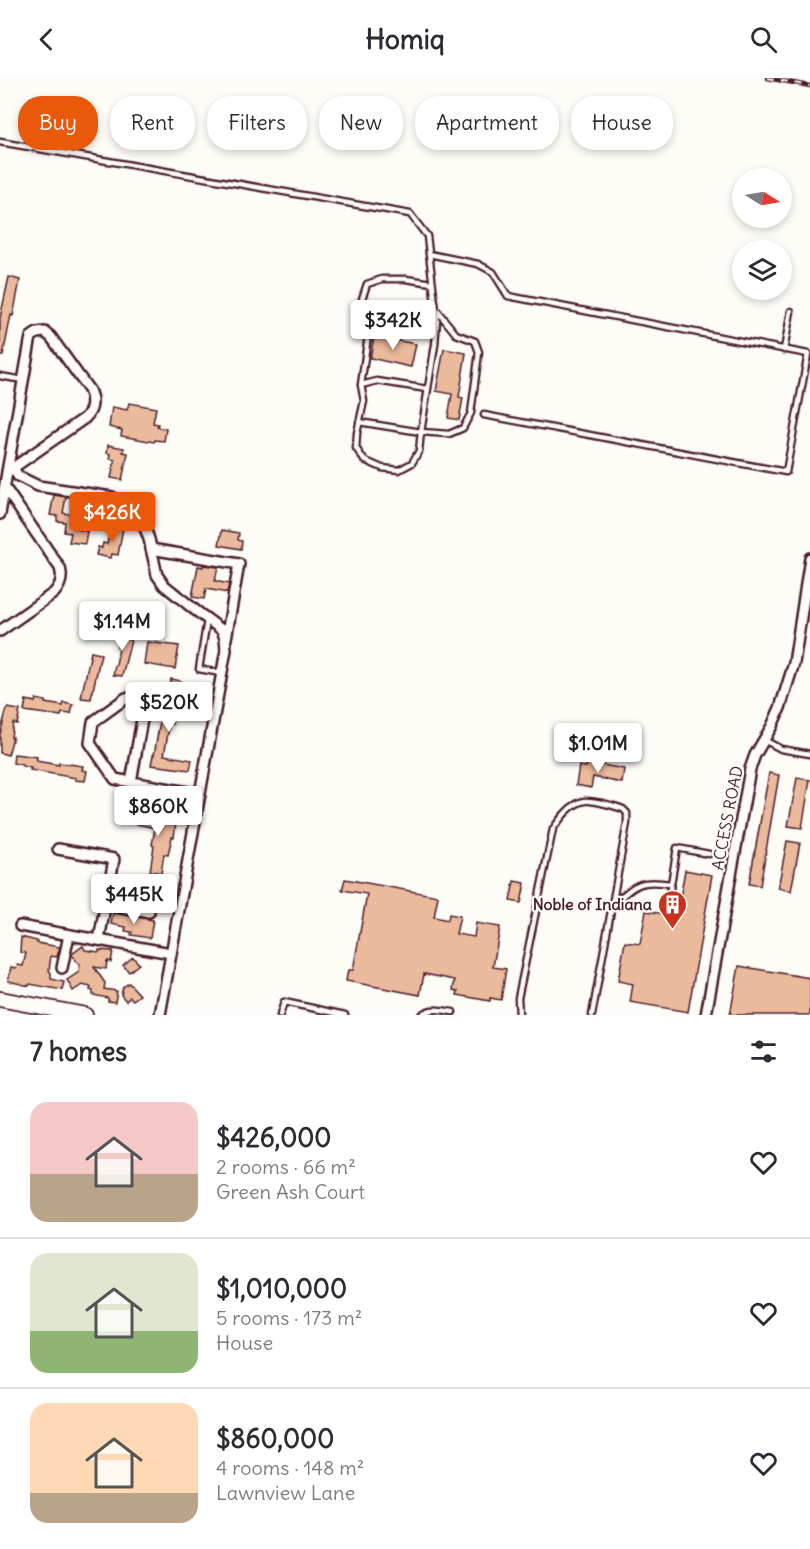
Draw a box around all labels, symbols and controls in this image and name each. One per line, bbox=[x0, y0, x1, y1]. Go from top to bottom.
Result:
text: Homiq bbox=[365, 22, 445, 56]
icon: back bbox=[30, 23, 63, 56]
icon: search bbox=[747, 23, 780, 56]
chip: Buy bbox=[18, 96, 98, 150]
chip: Rent bbox=[110, 96, 195, 150]
chip: Filters bbox=[207, 96, 307, 150]
chip: New bbox=[319, 96, 403, 150]
chip: Apartment bbox=[415, 96, 559, 150]
chip: House bbox=[571, 96, 673, 150]
north arrow bbox=[732, 168, 792, 228]
map controls bbox=[732, 168, 792, 300]
button: layers bbox=[732, 240, 792, 300]
pin: $342K bbox=[351, 300, 435, 351]
text: $342K bbox=[364, 307, 422, 332]
pin: $426K bbox=[70, 492, 154, 543]
text: $426K bbox=[83, 499, 141, 524]
pin: $1.14M bbox=[73, 601, 171, 652]
text: $1.14M bbox=[93, 608, 151, 633]
pin: $520K bbox=[127, 682, 211, 733]
text: $520K bbox=[139, 689, 199, 714]
pin: $1.01M bbox=[549, 723, 647, 774]
text: $1.01M bbox=[568, 730, 628, 755]
street label: ACCESS ROAD bbox=[707, 764, 747, 872]
pin: $860K bbox=[116, 786, 200, 837]
text: $860K bbox=[128, 793, 188, 818]
pin: $445K bbox=[92, 874, 176, 925]
text: $445K bbox=[105, 881, 163, 906]
building icon: Noble of Indiana bbox=[657, 888, 689, 930]
place label: Noble of Indiana bbox=[533, 894, 652, 914]
text: 7 homes bbox=[30, 1035, 127, 1068]
icon: filters bbox=[747, 1035, 780, 1068]
text: $426,000 bbox=[216, 1121, 331, 1154]
icon: home bbox=[78, 1126, 150, 1198]
icon: heart bbox=[747, 1146, 780, 1179]
text: 2 rooms · 66 m² bbox=[216, 1154, 356, 1179]
text: Green Ash Court bbox=[216, 1179, 365, 1204]
text: $1,010,000 bbox=[216, 1272, 347, 1305]
icon: home bbox=[78, 1277, 150, 1349]
icon: heart bbox=[747, 1297, 780, 1330]
text: 5 rooms · 173 m² bbox=[216, 1305, 362, 1330]
text: House bbox=[216, 1330, 273, 1355]
text: $860,000 bbox=[216, 1422, 334, 1455]
icon: home bbox=[78, 1427, 150, 1499]
icon: heart bbox=[747, 1447, 780, 1480]
text: 4 rooms · 148 m² bbox=[216, 1455, 364, 1480]
text: Lawnview Lane bbox=[216, 1480, 355, 1505]

